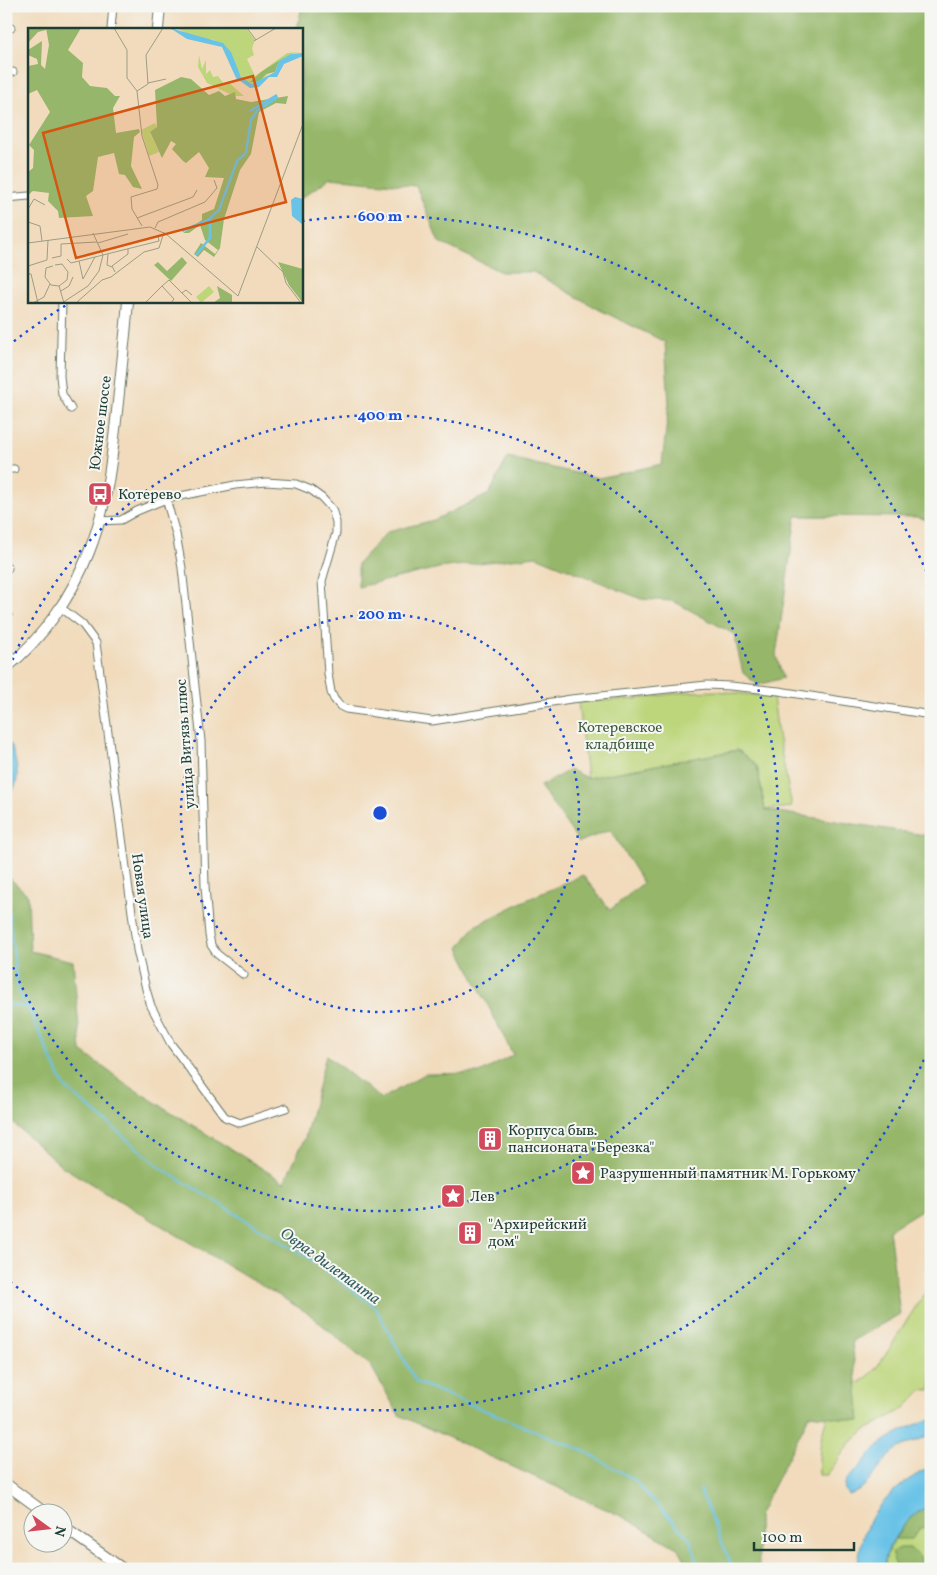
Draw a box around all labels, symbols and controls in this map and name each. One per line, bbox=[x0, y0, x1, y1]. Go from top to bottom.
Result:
inset map bbox=[28, 28, 302, 302]
text: 600 m bbox=[358, 207, 403, 228]
street label: Южное шоссе bbox=[85, 375, 118, 472]
text: 400 m bbox=[358, 406, 403, 427]
bus stop icon: Котерево bbox=[87, 481, 113, 507]
place label: Котерево bbox=[118, 485, 181, 506]
text: 200 m bbox=[358, 605, 402, 626]
street label: улица Витязь плюс bbox=[171, 678, 202, 810]
park label: Котеревское кладбище bbox=[578, 718, 662, 756]
centre of rings bbox=[371, 804, 389, 822]
street label: Новая улица bbox=[125, 852, 158, 940]
place label: Корпуса быв. пансионата "Березка" bbox=[508, 1121, 654, 1159]
building icon: Корпуса быв. пансионата "Березка" bbox=[477, 1126, 503, 1152]
place icon: Разрушенный памятник М. Горькому bbox=[570, 1160, 596, 1186]
place label: Разрушенный памятник М. Горькому bbox=[600, 1164, 856, 1185]
place icon: Лев bbox=[440, 1183, 466, 1209]
place label: Лев bbox=[470, 1187, 495, 1208]
place label: "Архирейский дом" bbox=[488, 1215, 587, 1253]
building icon: "Архирейский дом" bbox=[457, 1220, 483, 1246]
water label: Овраг дилетанта bbox=[275, 1223, 385, 1311]
north arrow bbox=[22, 1502, 72, 1552]
scale bar bbox=[754, 1520, 854, 1552]
text: N bbox=[49, 1524, 70, 1538]
text: 100 m bbox=[762, 1528, 802, 1549]

